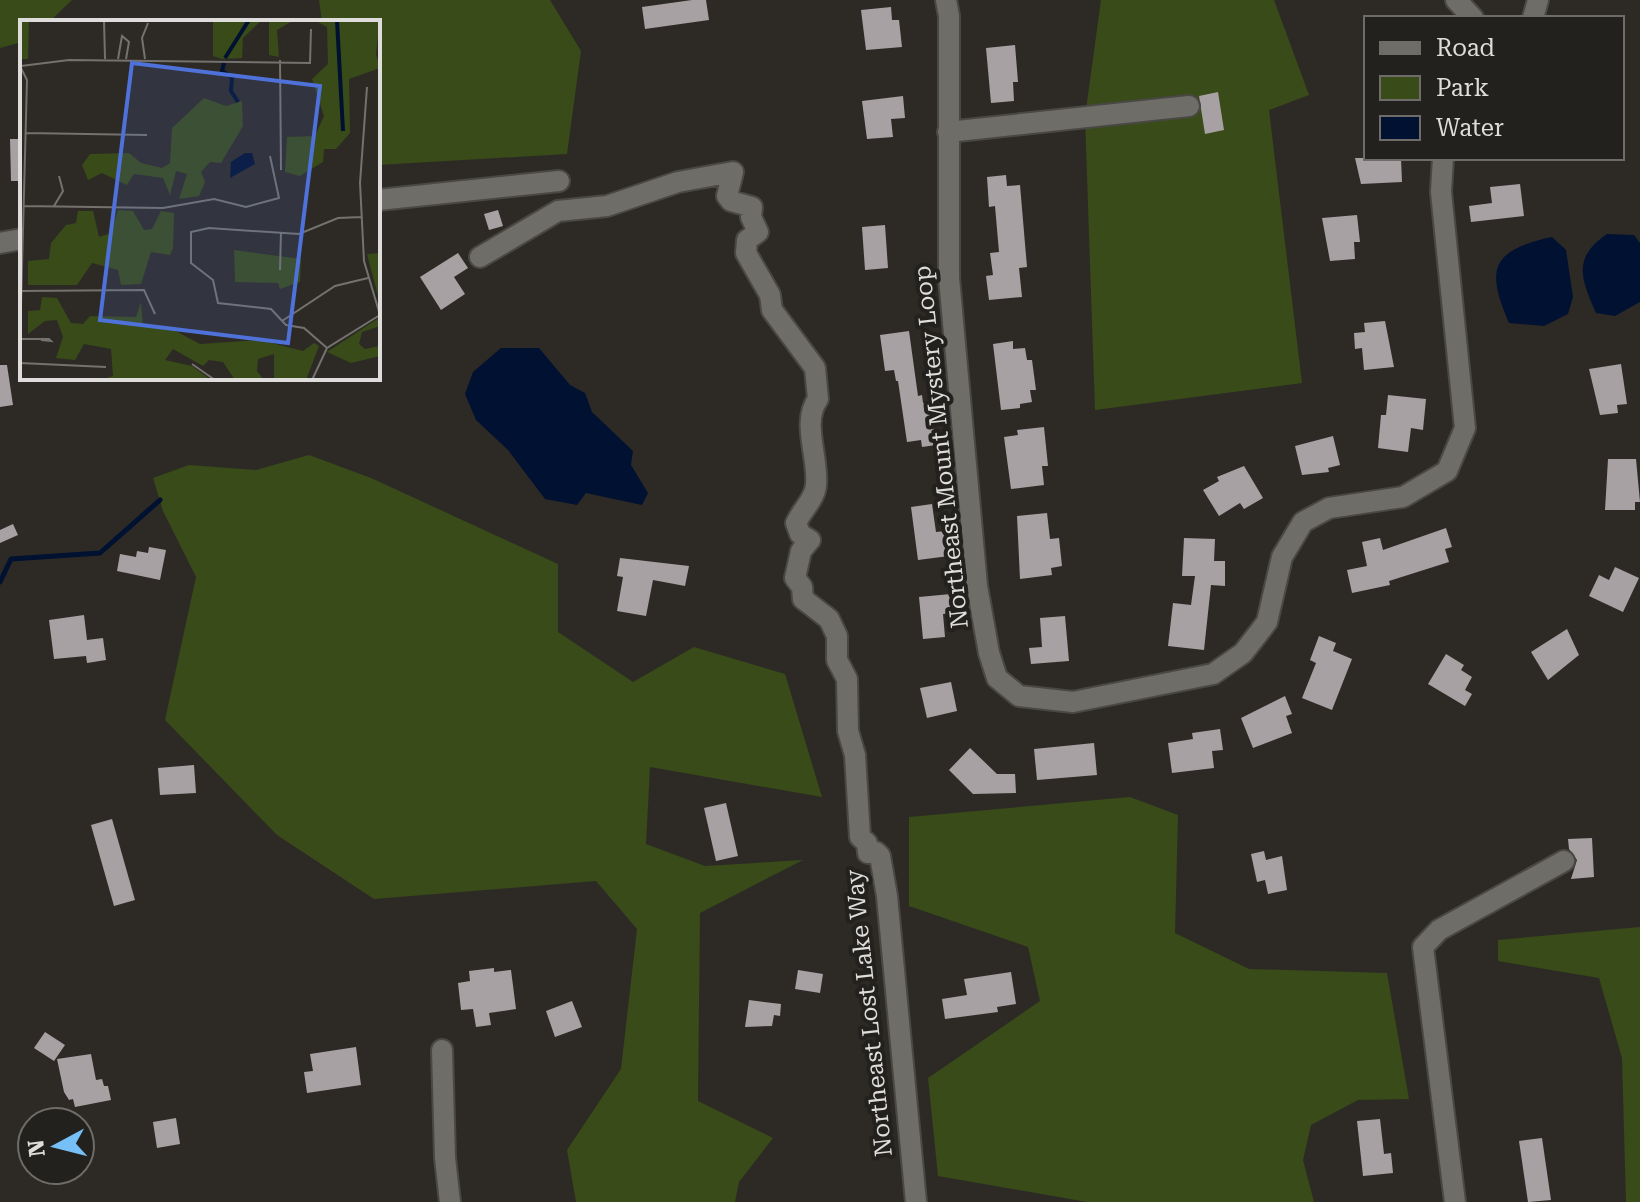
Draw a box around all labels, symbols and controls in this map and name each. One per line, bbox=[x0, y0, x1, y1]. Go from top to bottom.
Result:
legend bbox=[1364, 16, 1624, 160]
inset map bbox=[20, 20, 380, 380]
text: Road bbox=[1436, 34, 1495, 62]
text: Park bbox=[1436, 74, 1489, 102]
text: Water bbox=[1436, 114, 1504, 142]
street label: Northeast Mount Mystery Loop bbox=[908, 264, 974, 630]
street label: Northeast Lost Lake Way bbox=[840, 867, 898, 1158]
north arrow bbox=[16, 1106, 96, 1186]
text: N bbox=[23, 1138, 50, 1158]

